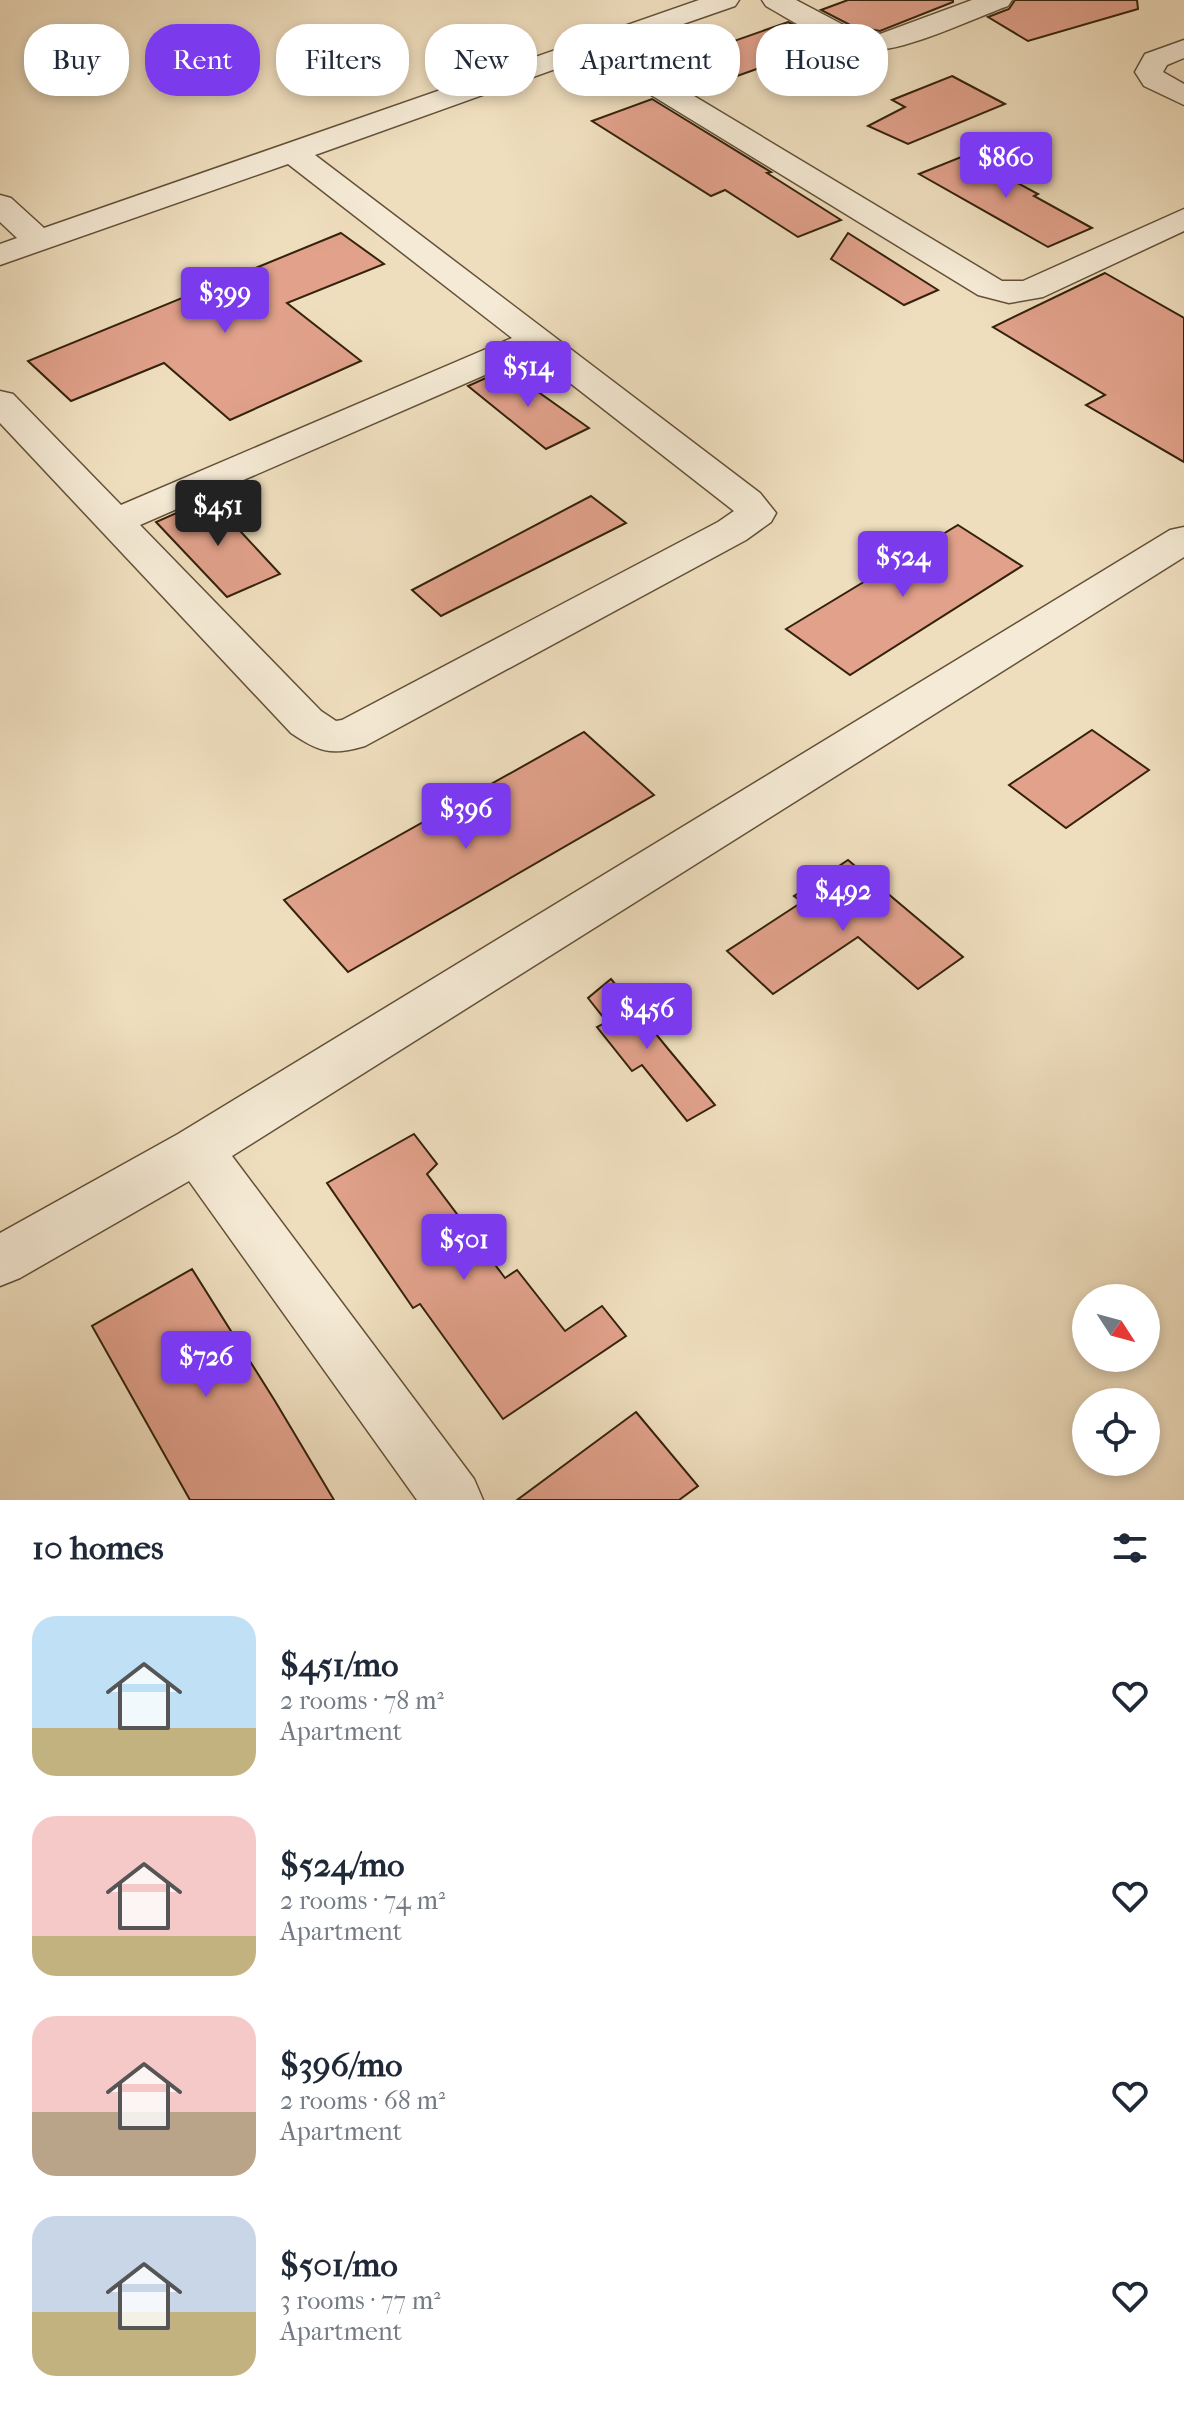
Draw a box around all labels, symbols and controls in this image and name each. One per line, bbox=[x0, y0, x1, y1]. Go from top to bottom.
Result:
chip: Buy bbox=[24, 24, 129, 96]
chip: Rent bbox=[145, 24, 260, 96]
chip: Filters bbox=[276, 24, 409, 96]
chip: New bbox=[425, 24, 537, 96]
chip: Apartment bbox=[553, 24, 740, 96]
chip: House bbox=[756, 24, 888, 96]
pin: $860 bbox=[959, 132, 1053, 200]
text: $860 bbox=[978, 142, 1034, 173]
pin: $399 bbox=[178, 267, 272, 335]
text: $399 bbox=[199, 277, 251, 308]
pin: $514 bbox=[481, 341, 575, 409]
text: $514 bbox=[503, 351, 553, 382]
pin: $451 bbox=[171, 480, 265, 548]
text: $451 bbox=[193, 490, 243, 521]
pin: $524 bbox=[856, 531, 950, 599]
text: $524 bbox=[876, 541, 930, 572]
pin: $396 bbox=[419, 783, 513, 851]
text: $396 bbox=[440, 793, 492, 824]
pin: $492 bbox=[796, 865, 890, 933]
text: $492 bbox=[815, 875, 871, 906]
pin: $456 bbox=[600, 983, 694, 1051]
text: $456 bbox=[620, 993, 674, 1024]
pin: $501 bbox=[417, 1214, 511, 1282]
text: $501 bbox=[440, 1224, 488, 1255]
north arrow bbox=[1072, 1284, 1160, 1372]
map controls bbox=[1072, 1284, 1160, 1476]
pin: $726 bbox=[159, 1331, 253, 1399]
text: $726 bbox=[179, 1341, 233, 1372]
button: locate bbox=[1072, 1388, 1160, 1476]
icon: filters bbox=[1108, 1526, 1152, 1570]
text: 10 homes bbox=[32, 1528, 163, 1568]
text: $451/mo bbox=[280, 1645, 398, 1685]
icon: home bbox=[96, 1648, 192, 1744]
icon: heart bbox=[1108, 1674, 1152, 1718]
text: 2 rooms · 78 m² bbox=[280, 1685, 444, 1716]
text: Apartment bbox=[280, 1716, 402, 1747]
text: $524/mo bbox=[280, 1845, 405, 1885]
icon: home bbox=[96, 1848, 192, 1944]
icon: heart bbox=[1108, 1874, 1152, 1918]
text: 2 rooms · 74 m² bbox=[280, 1885, 445, 1916]
text: Apartment bbox=[280, 1916, 402, 1947]
text: $396/mo bbox=[280, 2045, 403, 2085]
icon: home bbox=[96, 2048, 192, 2144]
icon: heart bbox=[1108, 2074, 1152, 2118]
text: 2 rooms · 68 m² bbox=[280, 2085, 445, 2116]
text: Apartment bbox=[280, 2116, 402, 2147]
text: $501/mo bbox=[280, 2245, 398, 2285]
icon: home bbox=[96, 2248, 192, 2344]
icon: heart bbox=[1108, 2274, 1152, 2318]
text: 3 rooms · 77 m² bbox=[280, 2285, 441, 2316]
text: Apartment bbox=[280, 2316, 402, 2347]

